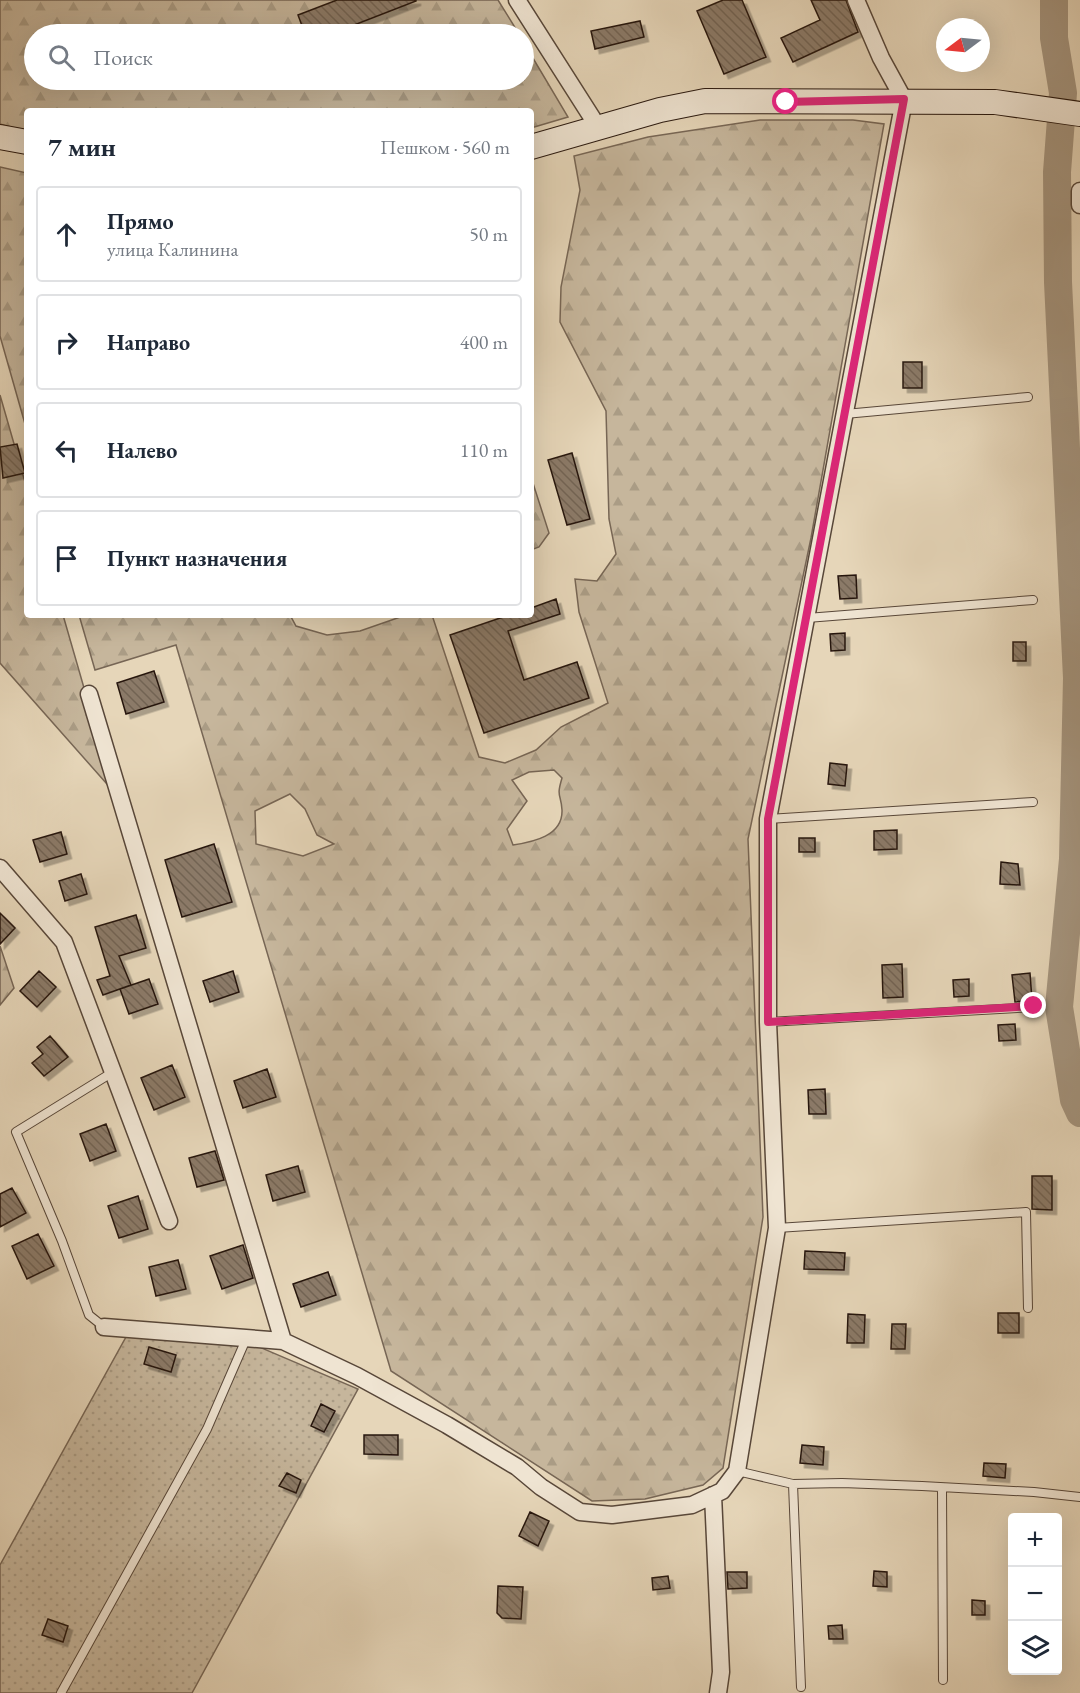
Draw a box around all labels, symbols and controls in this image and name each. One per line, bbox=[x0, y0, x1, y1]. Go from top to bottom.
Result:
north arrow bbox=[936, 18, 990, 72]
search box bbox=[24, 24, 534, 90]
icon: search bbox=[45, 41, 78, 74]
text: Поиск bbox=[93, 43, 153, 72]
route start bbox=[772, 88, 798, 114]
text: 7 мин bbox=[48, 130, 116, 164]
text: Пешком · 560 m bbox=[380, 134, 510, 160]
text: Прямо bbox=[107, 207, 174, 236]
icon: ahead bbox=[50, 218, 83, 251]
text: 50 m bbox=[469, 221, 508, 247]
text: улица Калинина bbox=[107, 236, 238, 262]
icon: right bbox=[50, 326, 83, 359]
text: Направо bbox=[107, 328, 190, 357]
text: 400 m bbox=[460, 329, 508, 355]
icon: left bbox=[50, 434, 83, 467]
text: Налево bbox=[107, 436, 177, 465]
text: 110 m bbox=[460, 437, 508, 463]
icon: arrive bbox=[50, 542, 83, 575]
text: Пункт назначения bbox=[107, 544, 287, 573]
route end bbox=[1020, 992, 1046, 1018]
map controls bbox=[1008, 1513, 1062, 1675]
button: + bbox=[1008, 1513, 1062, 1567]
button: − bbox=[1008, 1567, 1062, 1621]
button: layers bbox=[1008, 1621, 1062, 1675]

